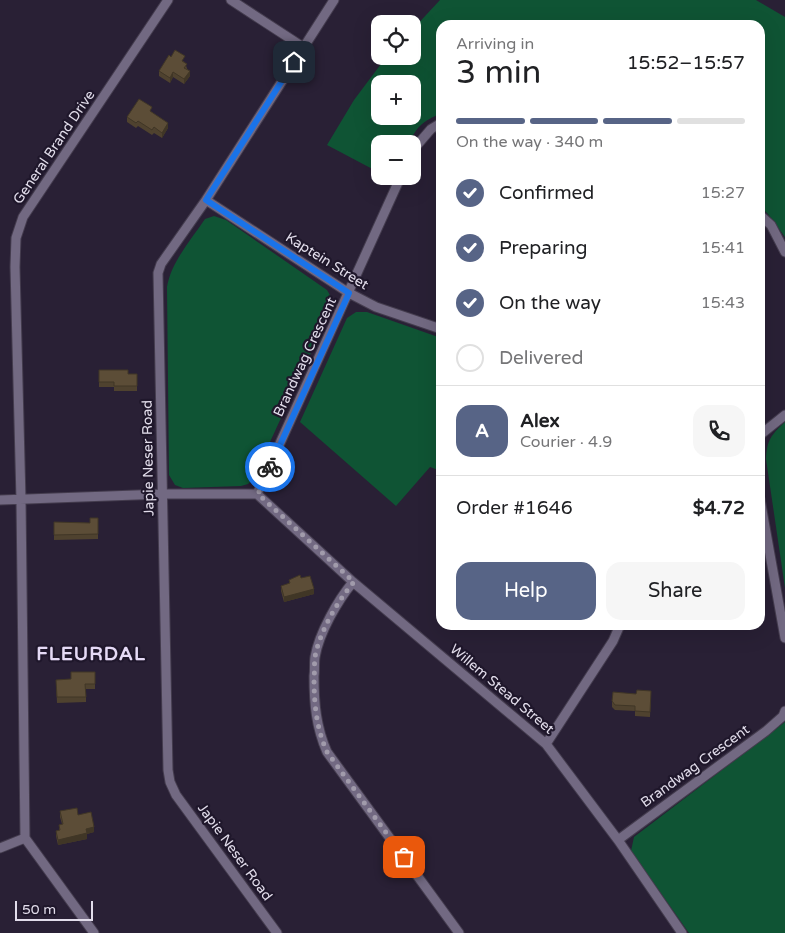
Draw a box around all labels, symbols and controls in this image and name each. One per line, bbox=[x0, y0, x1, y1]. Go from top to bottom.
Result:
map controls bbox=[371, 15, 421, 185]
button: locate bbox=[371, 15, 421, 65]
text: Arriving in bbox=[456, 34, 534, 54]
pin bbox=[273, 41, 315, 83]
icon: home bbox=[280, 48, 308, 76]
text: 15:52–15:57 bbox=[627, 52, 745, 74]
text: 3 min bbox=[456, 54, 541, 92]
button: + bbox=[371, 75, 421, 125]
street label: General Brand Drive bbox=[10, 87, 98, 207]
text: On the way · 340 m bbox=[456, 132, 603, 152]
button: − bbox=[371, 135, 421, 185]
icon: check bbox=[456, 179, 484, 207]
text: Confirmed bbox=[499, 182, 594, 204]
text: 15:27 bbox=[701, 183, 745, 203]
street label: Kaptein Street bbox=[282, 229, 372, 294]
icon: check bbox=[456, 234, 484, 262]
text: Preparing bbox=[499, 237, 588, 259]
text: 15:41 bbox=[701, 238, 745, 258]
icon: check bbox=[456, 289, 484, 317]
text: On the way bbox=[499, 292, 601, 314]
text: 15:43 bbox=[701, 293, 745, 313]
street label: Brandwag Crescent bbox=[270, 294, 340, 420]
text: Delivered bbox=[499, 347, 584, 369]
street label: Japie Neser Road bbox=[138, 400, 158, 516]
button: phone bbox=[693, 405, 745, 457]
text: Alex bbox=[520, 410, 560, 432]
text: A bbox=[475, 420, 489, 442]
text: Courier · 4.9 bbox=[520, 432, 612, 452]
courier bbox=[245, 442, 295, 492]
icon: bike bbox=[256, 453, 284, 481]
text: Order #1646 bbox=[456, 497, 573, 519]
text: $4.72 bbox=[693, 497, 745, 519]
button: Help bbox=[456, 562, 596, 620]
button: Share bbox=[606, 562, 745, 620]
street label: Willem Stead Street bbox=[446, 640, 558, 738]
district label: FLEURDAL bbox=[36, 643, 146, 665]
street label: Brandwag Crescent bbox=[637, 721, 753, 811]
street label: Japie Neser Road bbox=[194, 800, 276, 904]
pin bbox=[383, 836, 425, 878]
icon: bag bbox=[390, 843, 418, 871]
scale bar bbox=[15, 898, 92, 921]
text: 50 m bbox=[22, 901, 56, 918]

